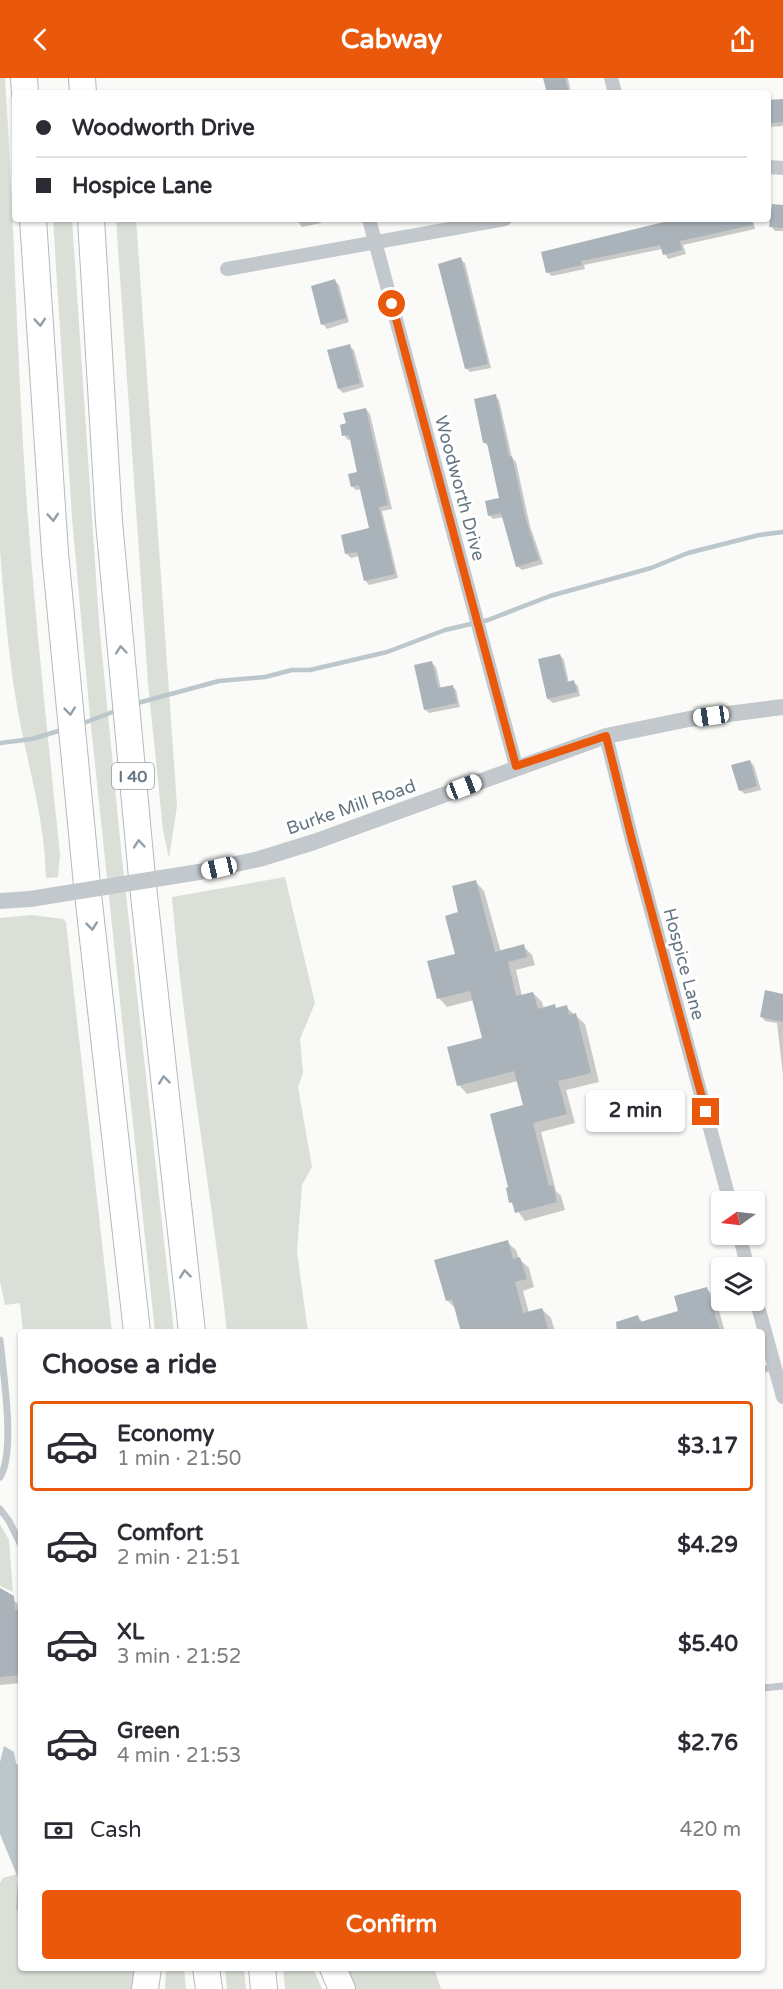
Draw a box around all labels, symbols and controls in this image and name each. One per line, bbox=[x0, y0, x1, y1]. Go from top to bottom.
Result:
icon: back bbox=[24, 23, 57, 56]
text: Cabway bbox=[341, 23, 442, 56]
icon: share bbox=[726, 23, 759, 56]
text: Woodworth Drive bbox=[72, 115, 255, 141]
text: Hospice Lane bbox=[72, 173, 212, 199]
route start bbox=[378, 290, 405, 317]
one-way arrow bbox=[33, 318, 46, 327]
street label: Woodworth Drive bbox=[430, 413, 490, 563]
one-way arrow bbox=[46, 512, 59, 521]
one-way arrow bbox=[115, 646, 128, 655]
car bbox=[692, 705, 730, 727]
one-way arrow bbox=[63, 706, 76, 715]
road number: I 40 bbox=[112, 763, 154, 789]
car bbox=[444, 772, 484, 802]
street label: Burke Mill Road bbox=[283, 775, 419, 839]
one-way arrow bbox=[133, 840, 146, 849]
car bbox=[199, 855, 239, 881]
street label: Hospice Lane bbox=[659, 906, 709, 1022]
one-way arrow bbox=[85, 921, 97, 930]
one-way arrow bbox=[158, 1075, 171, 1085]
callout: 2 min bbox=[586, 1091, 685, 1133]
route end bbox=[692, 1098, 719, 1125]
text: 2 min bbox=[609, 1099, 662, 1123]
north arrow bbox=[711, 1191, 765, 1245]
map controls bbox=[711, 1191, 765, 1311]
button: layers bbox=[711, 1257, 765, 1311]
one-way arrow bbox=[180, 1269, 192, 1278]
text: Choose a ride bbox=[42, 1348, 217, 1381]
icon: car bbox=[45, 1419, 99, 1473]
text: Economy bbox=[117, 1421, 214, 1447]
text: $3.17 bbox=[677, 1433, 738, 1459]
text: 1 min · 21:50 bbox=[117, 1447, 241, 1471]
icon: car bbox=[45, 1518, 99, 1572]
text: Comfort bbox=[117, 1520, 203, 1546]
text: $4.29 bbox=[677, 1532, 738, 1558]
text: 2 min · 21:51 bbox=[117, 1546, 241, 1570]
icon: car bbox=[45, 1617, 99, 1671]
text: XL bbox=[117, 1619, 144, 1645]
text: $5.40 bbox=[678, 1631, 738, 1657]
text: 3 min · 21:52 bbox=[117, 1645, 241, 1669]
icon: car bbox=[45, 1716, 99, 1770]
text: Green bbox=[117, 1718, 180, 1744]
text: $2.76 bbox=[677, 1730, 738, 1756]
text: 4 min · 21:53 bbox=[117, 1744, 241, 1768]
icon: cash bbox=[42, 1814, 75, 1847]
text: Cash bbox=[90, 1817, 142, 1843]
text: 420 m bbox=[680, 1818, 741, 1842]
button: Confirm bbox=[42, 1890, 741, 1959]

